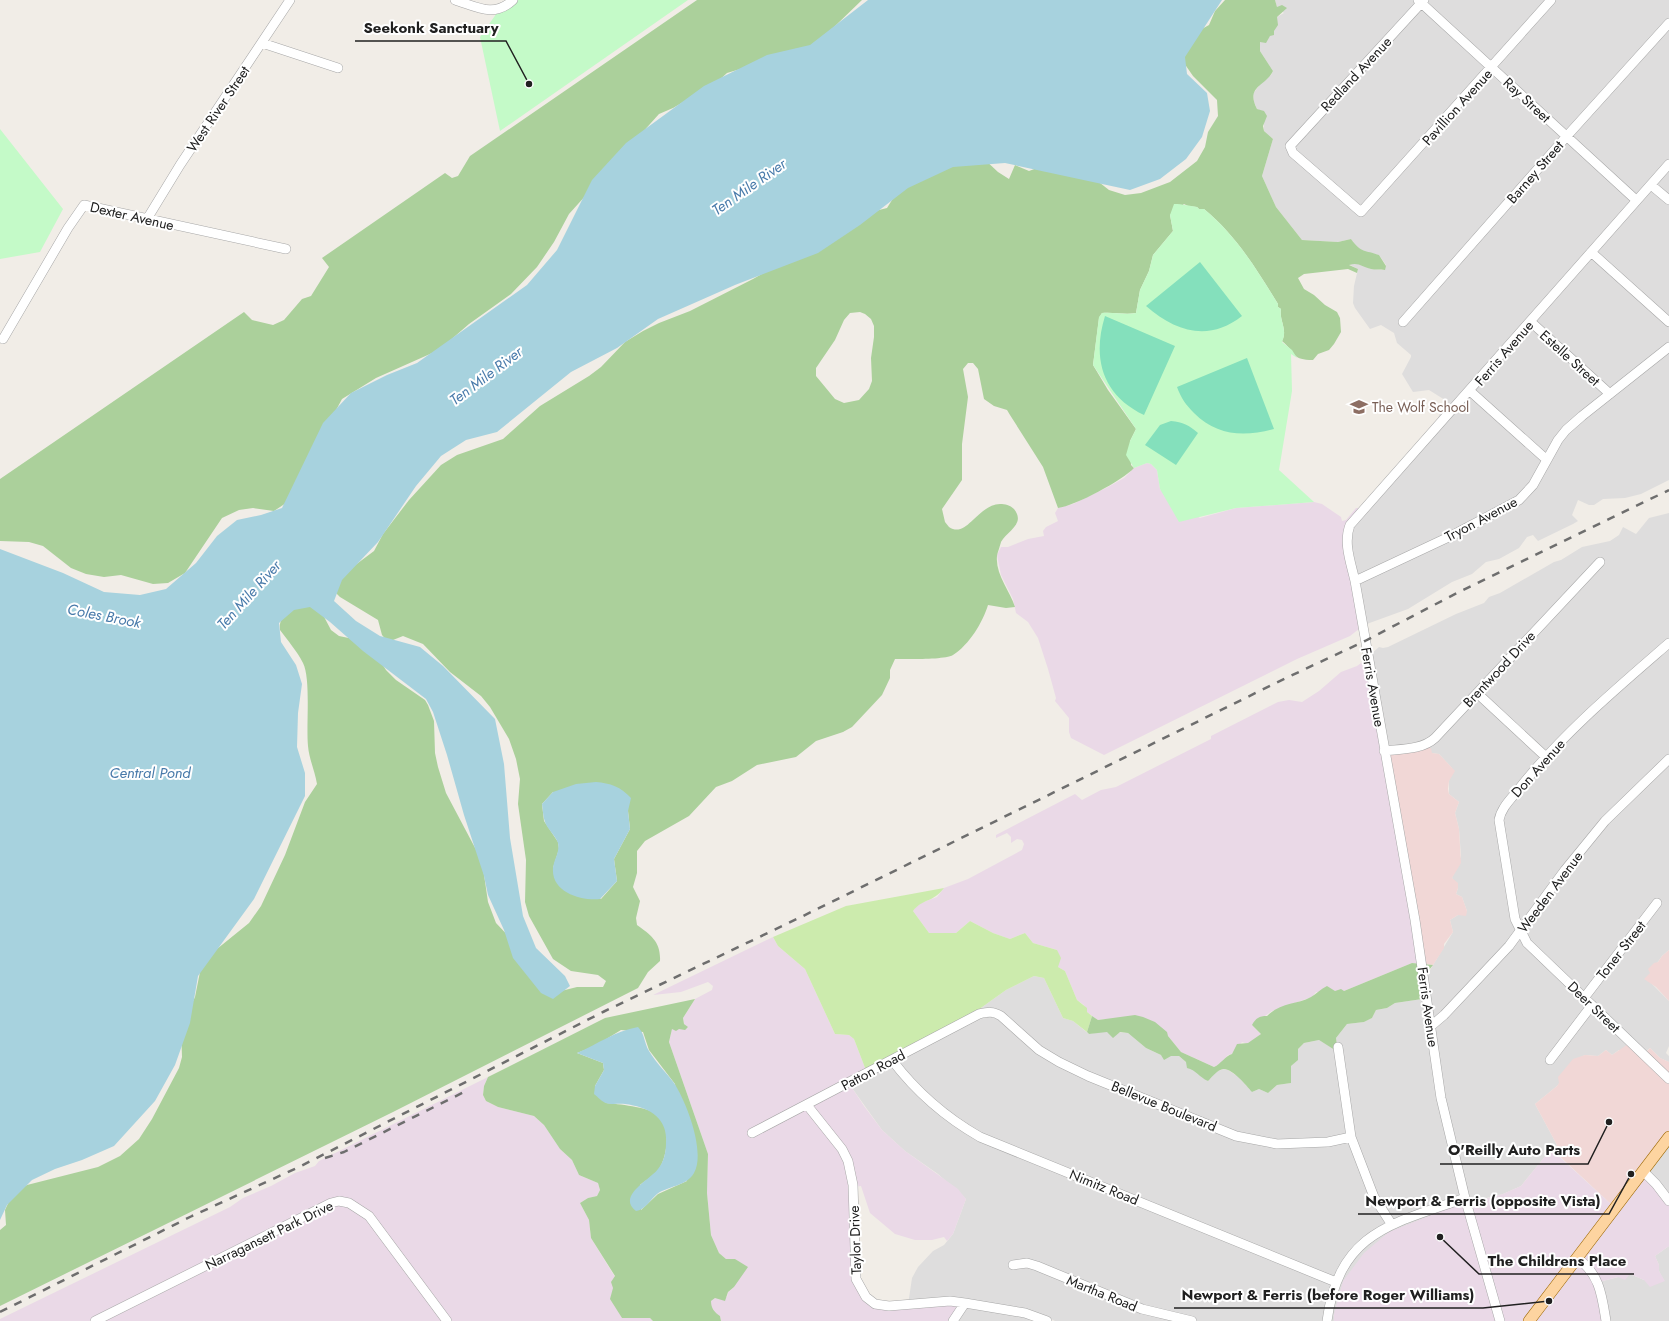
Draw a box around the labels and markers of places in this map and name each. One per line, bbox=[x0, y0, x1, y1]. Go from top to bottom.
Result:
callout: Seekonk Sanctuary bbox=[355, 14, 506, 41]
school or university icon: The Wolf School bbox=[1349, 397, 1369, 417]
place label: The Wolf School bbox=[1372, 397, 1469, 417]
callout: O'Reilly Auto Parts bbox=[1440, 1137, 1588, 1164]
callout: Newport & Ferris (opposite Vista) bbox=[1358, 1187, 1609, 1214]
callout: The Childrens Place bbox=[1479, 1247, 1634, 1274]
callout: Newport & Ferris (before Roger Williams) bbox=[1174, 1281, 1483, 1308]

